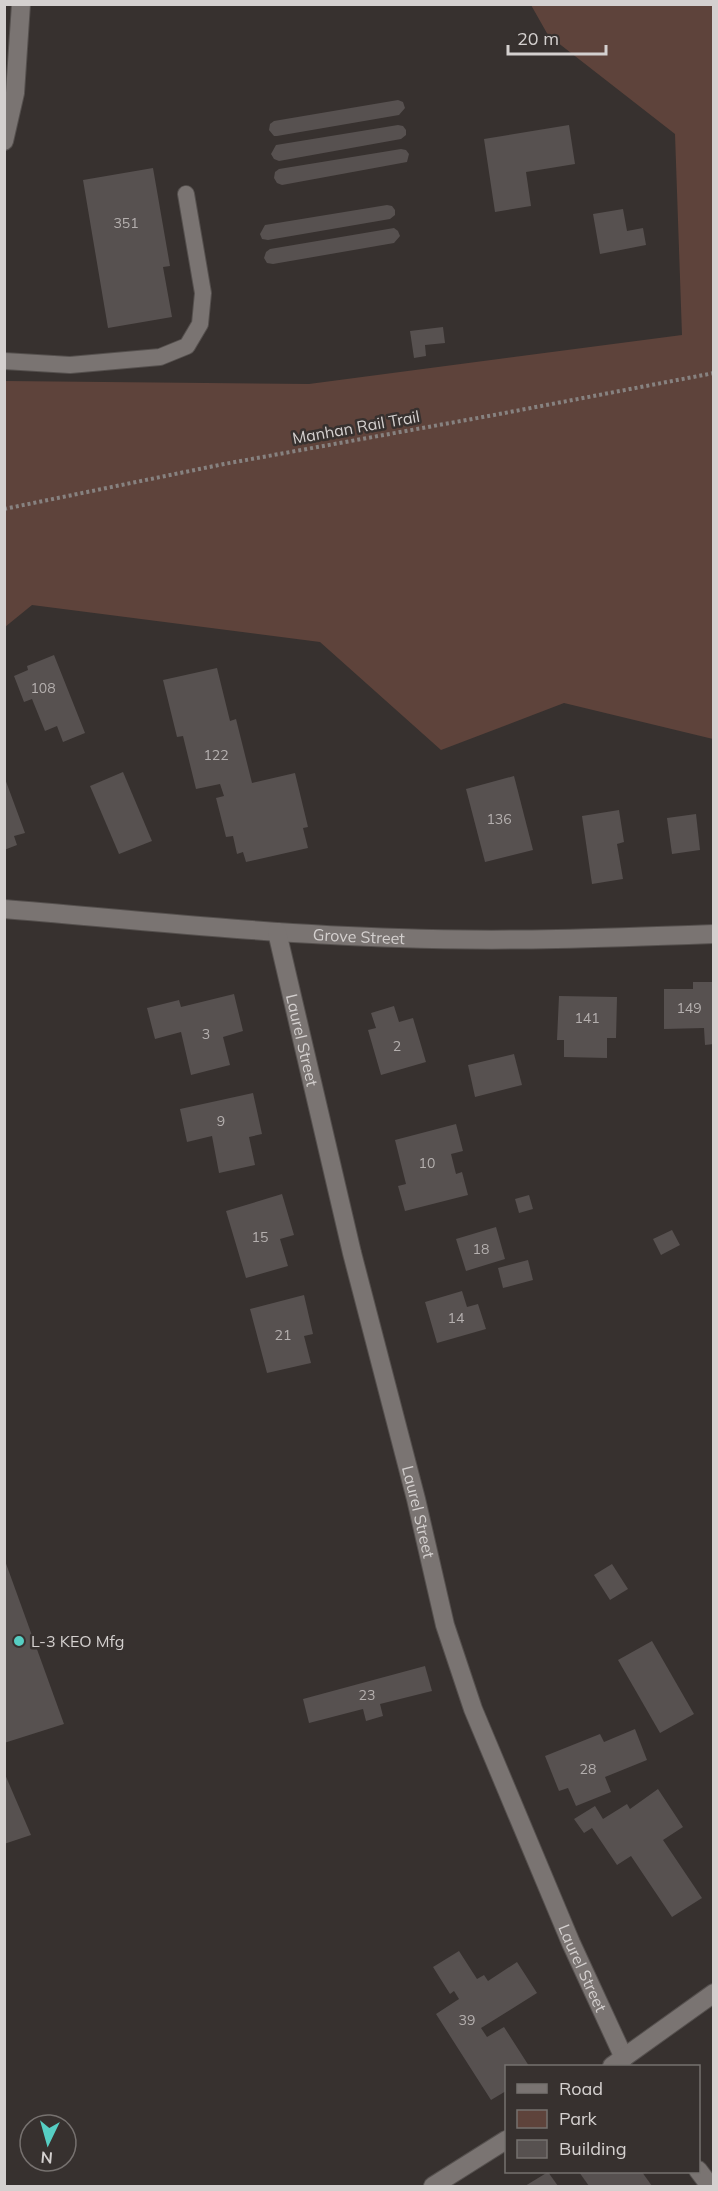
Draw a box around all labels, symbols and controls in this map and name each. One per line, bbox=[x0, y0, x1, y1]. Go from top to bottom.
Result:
scale bar bbox=[508, 18, 606, 56]
text: 20 m bbox=[517, 27, 559, 50]
house number: 351 bbox=[113, 214, 139, 232]
street label: Manhan Rail Trail bbox=[291, 406, 421, 448]
house number: 108 bbox=[30, 679, 56, 697]
house number: 122 bbox=[203, 746, 229, 764]
house number: 136 bbox=[486, 810, 512, 828]
street label: Grove Street bbox=[312, 924, 406, 948]
street label: Laurel Street bbox=[282, 992, 323, 1089]
house number: 149 bbox=[676, 999, 702, 1017]
house number: 141 bbox=[574, 1009, 600, 1027]
house number: 3 bbox=[202, 1025, 210, 1043]
house number: 2 bbox=[393, 1037, 401, 1055]
house number: 9 bbox=[217, 1112, 225, 1130]
house number: 10 bbox=[419, 1154, 435, 1172]
house number: 15 bbox=[252, 1228, 268, 1246]
house number: 18 bbox=[473, 1240, 489, 1258]
house number: 14 bbox=[448, 1309, 465, 1327]
house number: 21 bbox=[275, 1326, 291, 1344]
street label: Laurel Street bbox=[398, 1464, 439, 1560]
place label: L-3 KEO Mfg bbox=[31, 1631, 124, 1651]
marker: L-3 KEO Mfg bbox=[12, 1634, 26, 1648]
house number: 23 bbox=[359, 1686, 375, 1704]
house number: 28 bbox=[580, 1760, 596, 1778]
street label: Laurel Street bbox=[554, 1921, 612, 2015]
house number: 39 bbox=[459, 2011, 475, 2029]
legend bbox=[505, 2065, 700, 2173]
text: Road bbox=[559, 2077, 603, 2100]
text: Park bbox=[559, 2107, 598, 2130]
north arrow bbox=[18, 2113, 78, 2173]
text: Building bbox=[559, 2137, 627, 2160]
text: N bbox=[40, 2147, 54, 2168]

